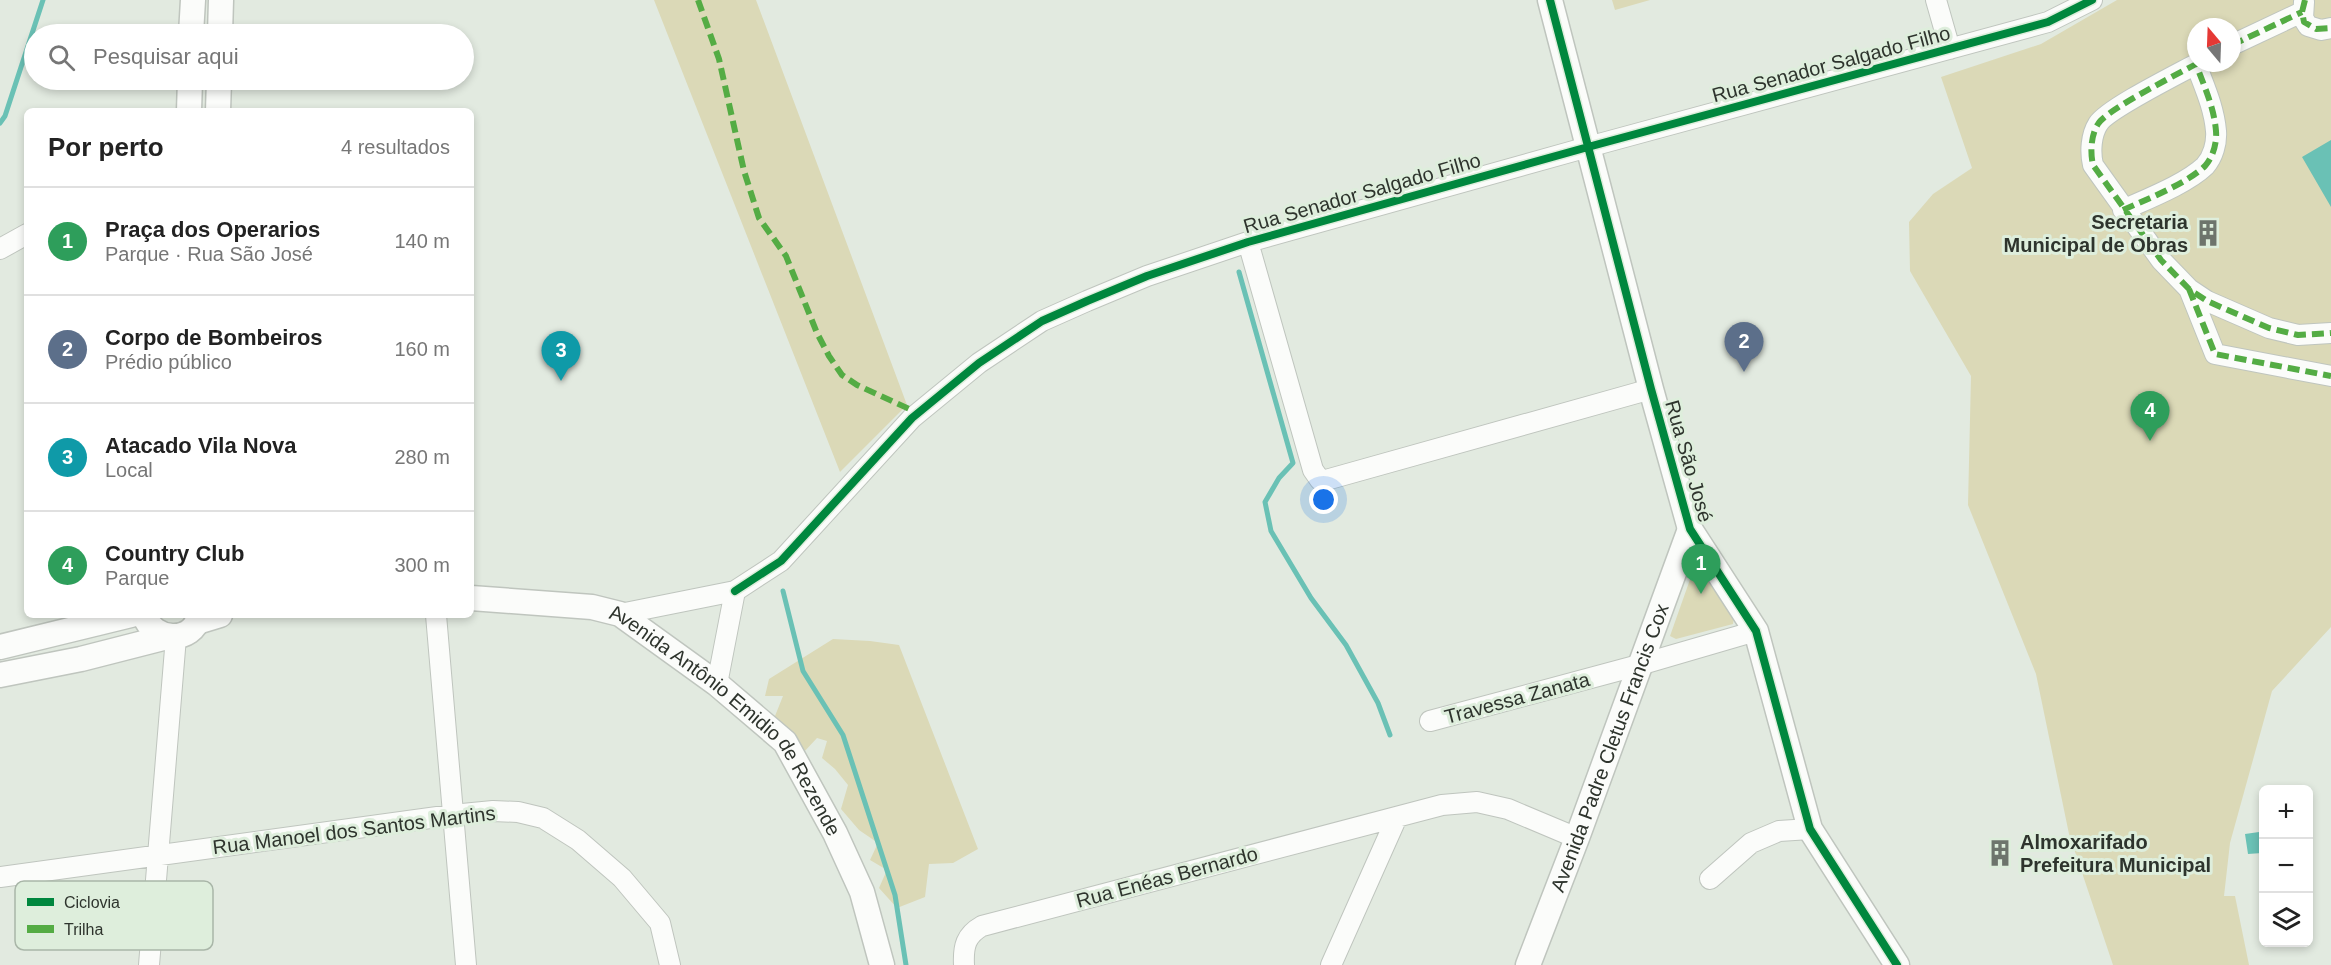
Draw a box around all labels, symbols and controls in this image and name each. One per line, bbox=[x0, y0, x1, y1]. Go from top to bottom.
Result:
north arrow bbox=[2187, 18, 2241, 72]
street label: Rua Senador Salgado Filho bbox=[1709, 22, 1953, 106]
search box bbox=[24, 24, 474, 90]
icon: search bbox=[45, 41, 78, 74]
text: Pesquisar aqui bbox=[93, 44, 239, 69]
text: Por perto bbox=[48, 132, 164, 162]
text: 4 resultados bbox=[341, 136, 450, 158]
street label: Rua Senador Salgado Filho bbox=[1241, 149, 1483, 237]
place label: Secretaria Municipal de Obras bbox=[2004, 211, 2189, 256]
text: Praça dos Operarios bbox=[105, 217, 320, 242]
building icon: Secretaria Municipal de Obras bbox=[2193, 218, 2223, 248]
text: 1 bbox=[62, 230, 73, 252]
text: 140 m bbox=[394, 230, 450, 252]
text: Parque · Rua São José bbox=[105, 243, 313, 265]
pin: 2 bbox=[1724, 322, 1764, 372]
text: Corpo de Bombeiros bbox=[105, 325, 323, 350]
pin: 3 bbox=[542, 332, 580, 381]
text: 2 bbox=[62, 338, 73, 360]
text: 160 m bbox=[394, 338, 450, 360]
text: Prédio público bbox=[105, 351, 232, 373]
pin: 4 bbox=[2130, 392, 2170, 441]
street label: Rua São José bbox=[1661, 398, 1717, 524]
text: Atacado Vila Nova bbox=[105, 433, 297, 458]
text: 3 bbox=[62, 446, 73, 468]
text: 280 m bbox=[394, 446, 450, 468]
text: Local bbox=[105, 459, 153, 481]
your location bbox=[1309, 485, 1338, 514]
text: Country Club bbox=[105, 541, 244, 566]
pin: 1 bbox=[1682, 544, 1720, 594]
text: 4 bbox=[62, 554, 73, 576]
text: 300 m bbox=[394, 554, 450, 576]
text: Parque bbox=[105, 567, 170, 589]
street label: Avenida Antônio Emidio de Rezende bbox=[607, 601, 845, 839]
street label: Avenida Padre Cletus Francis Cox bbox=[1546, 601, 1673, 895]
street label: Travessa Zanata bbox=[1442, 668, 1593, 728]
map controls bbox=[2259, 785, 2313, 947]
button: + bbox=[2259, 785, 2313, 839]
street label: Rua Manoel dos Santos Martins bbox=[211, 802, 497, 858]
place label: Almoxarifado Prefeitura Municipal bbox=[2020, 831, 2211, 876]
building icon: Almoxarifado Prefeitura Municipal bbox=[1985, 838, 2015, 868]
button: − bbox=[2259, 839, 2313, 893]
street label: Rua Enéas Bernardo bbox=[1074, 842, 1260, 912]
legend bbox=[15, 881, 213, 950]
button: layers bbox=[2259, 893, 2313, 947]
text: Ciclovia bbox=[64, 894, 120, 911]
text: Trilha bbox=[64, 921, 104, 938]

